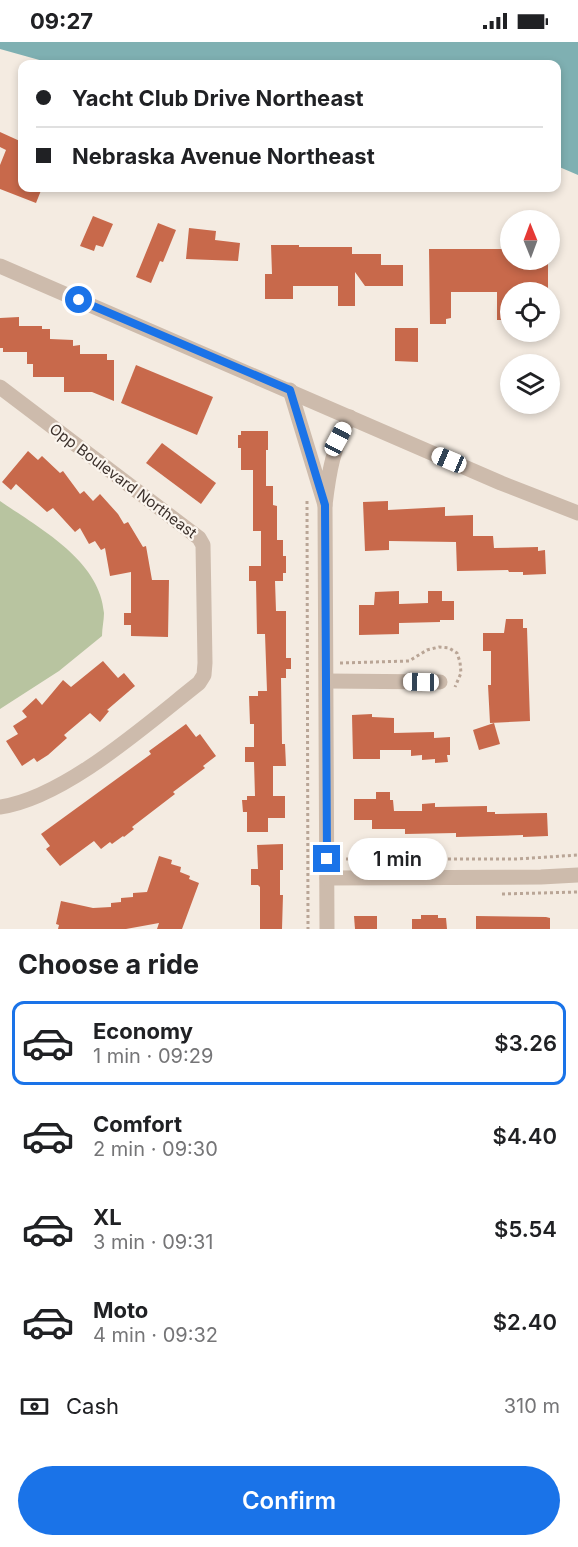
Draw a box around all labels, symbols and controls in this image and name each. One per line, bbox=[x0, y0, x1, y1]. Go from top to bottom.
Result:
text: 09:27 bbox=[30, 8, 93, 34]
text: Yacht Club Drive Northeast bbox=[72, 85, 364, 111]
text: Nebraska Avenue Northeast bbox=[72, 143, 375, 169]
north arrow bbox=[500, 210, 560, 270]
map controls bbox=[500, 210, 560, 414]
button: locate bbox=[500, 282, 560, 342]
route start bbox=[65, 286, 92, 313]
button: layers bbox=[500, 354, 560, 414]
street label: Opp Boulevard Northeast bbox=[46, 419, 201, 542]
car bbox=[322, 419, 354, 459]
car bbox=[429, 445, 469, 475]
car bbox=[403, 673, 439, 691]
callout: 1 min bbox=[348, 838, 447, 880]
route end bbox=[313, 845, 340, 872]
text: 1 min bbox=[373, 847, 422, 871]
text: Choose a ride bbox=[18, 948, 199, 981]
icon: car bbox=[21, 1016, 75, 1070]
text: Economy bbox=[93, 1018, 193, 1044]
text: $3.26 bbox=[494, 1030, 557, 1056]
text: 1 min · 09:29 bbox=[93, 1044, 213, 1068]
icon: car bbox=[21, 1109, 75, 1163]
text: Comfort bbox=[93, 1111, 182, 1137]
text: $4.40 bbox=[493, 1123, 557, 1149]
text: 2 min · 09:30 bbox=[93, 1137, 218, 1161]
icon: car bbox=[21, 1202, 75, 1256]
text: XL bbox=[93, 1204, 122, 1230]
text: $5.54 bbox=[494, 1216, 557, 1242]
text: 3 min · 09:31 bbox=[93, 1230, 213, 1254]
icon: car bbox=[21, 1295, 75, 1349]
text: Moto bbox=[93, 1297, 148, 1323]
text: $2.40 bbox=[493, 1309, 557, 1335]
text: 4 min · 09:32 bbox=[93, 1323, 218, 1347]
icon: cash bbox=[18, 1390, 51, 1423]
text: Cash bbox=[66, 1393, 119, 1419]
text: 310 m bbox=[504, 1394, 560, 1418]
button: Confirm bbox=[18, 1466, 560, 1535]

